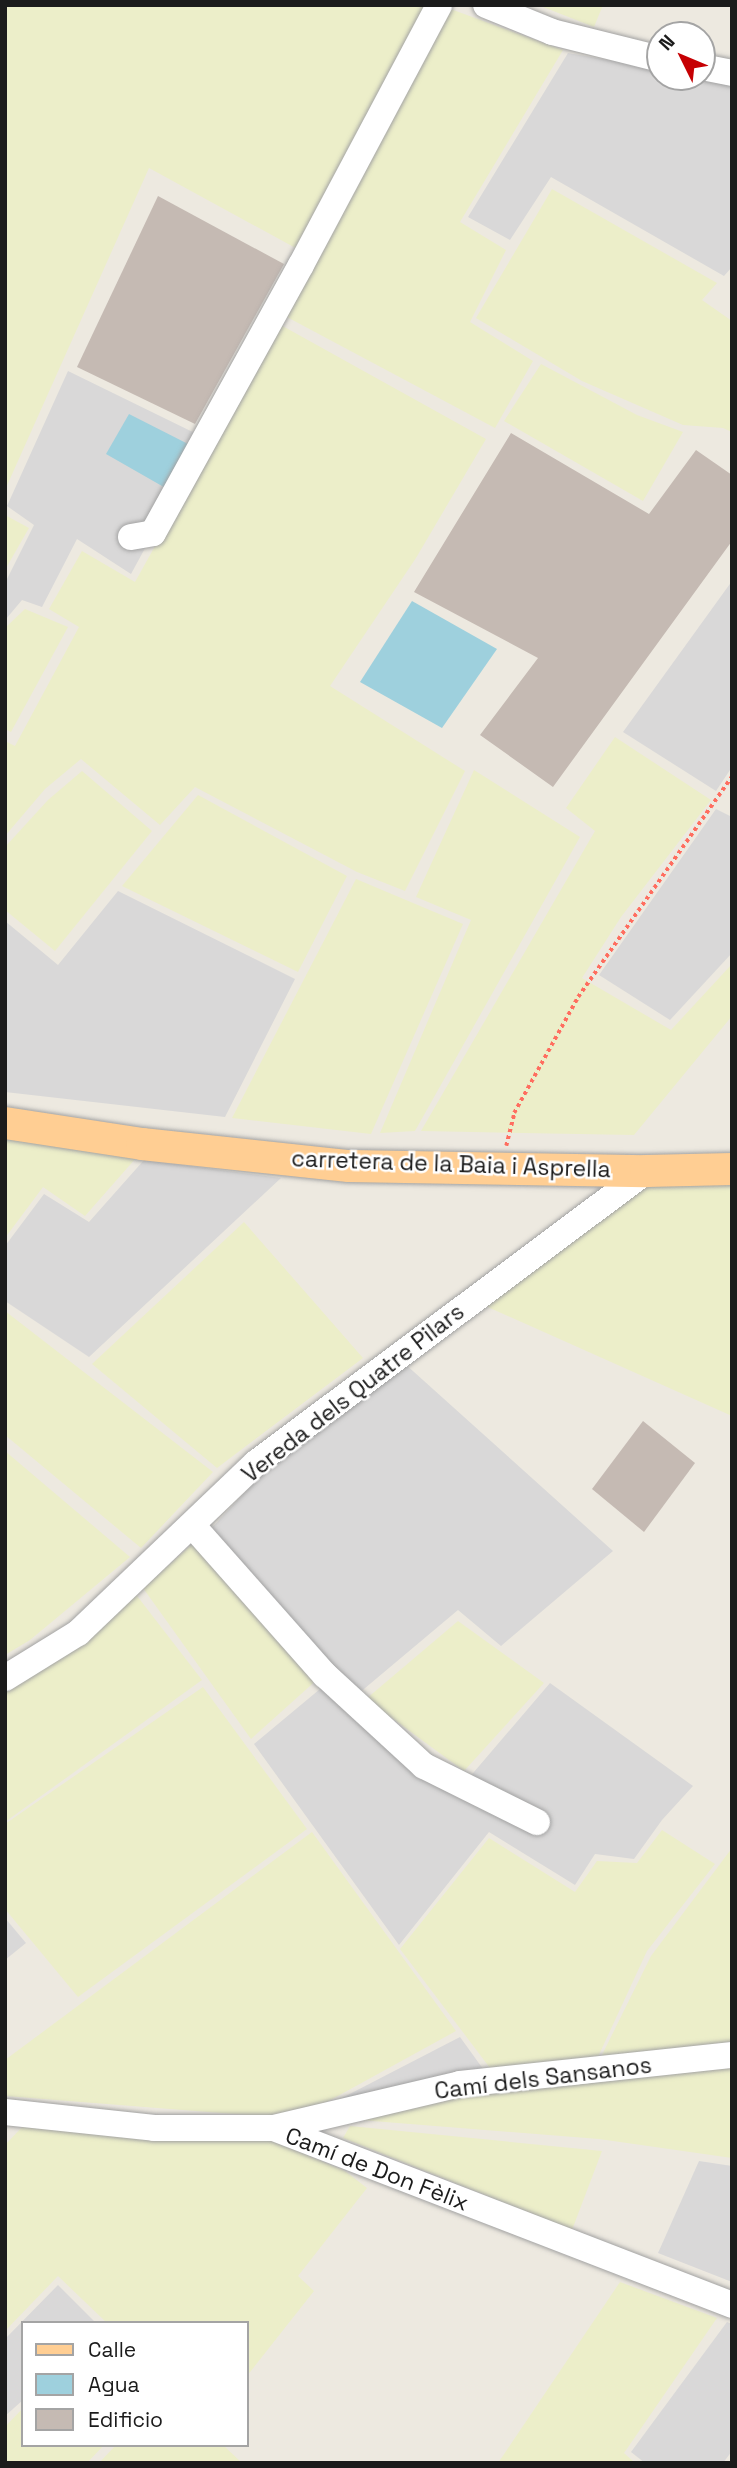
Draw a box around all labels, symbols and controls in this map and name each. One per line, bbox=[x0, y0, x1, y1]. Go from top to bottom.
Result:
north arrow bbox=[646, 21, 716, 91]
text: N bbox=[653, 30, 680, 56]
street label: carretera de la Baia i Asprella bbox=[291, 1145, 611, 1183]
street label: Vereda dels Quatre Pilars bbox=[236, 1298, 470, 1488]
street label: Camí dels Sansanos bbox=[433, 2051, 653, 2105]
street label: Camí de Don Fèlix bbox=[282, 2121, 472, 2217]
legend bbox=[21, 2321, 248, 2447]
text: Calle bbox=[88, 2336, 136, 2363]
text: Agua bbox=[88, 2371, 140, 2398]
text: Edificio bbox=[88, 2406, 163, 2433]

